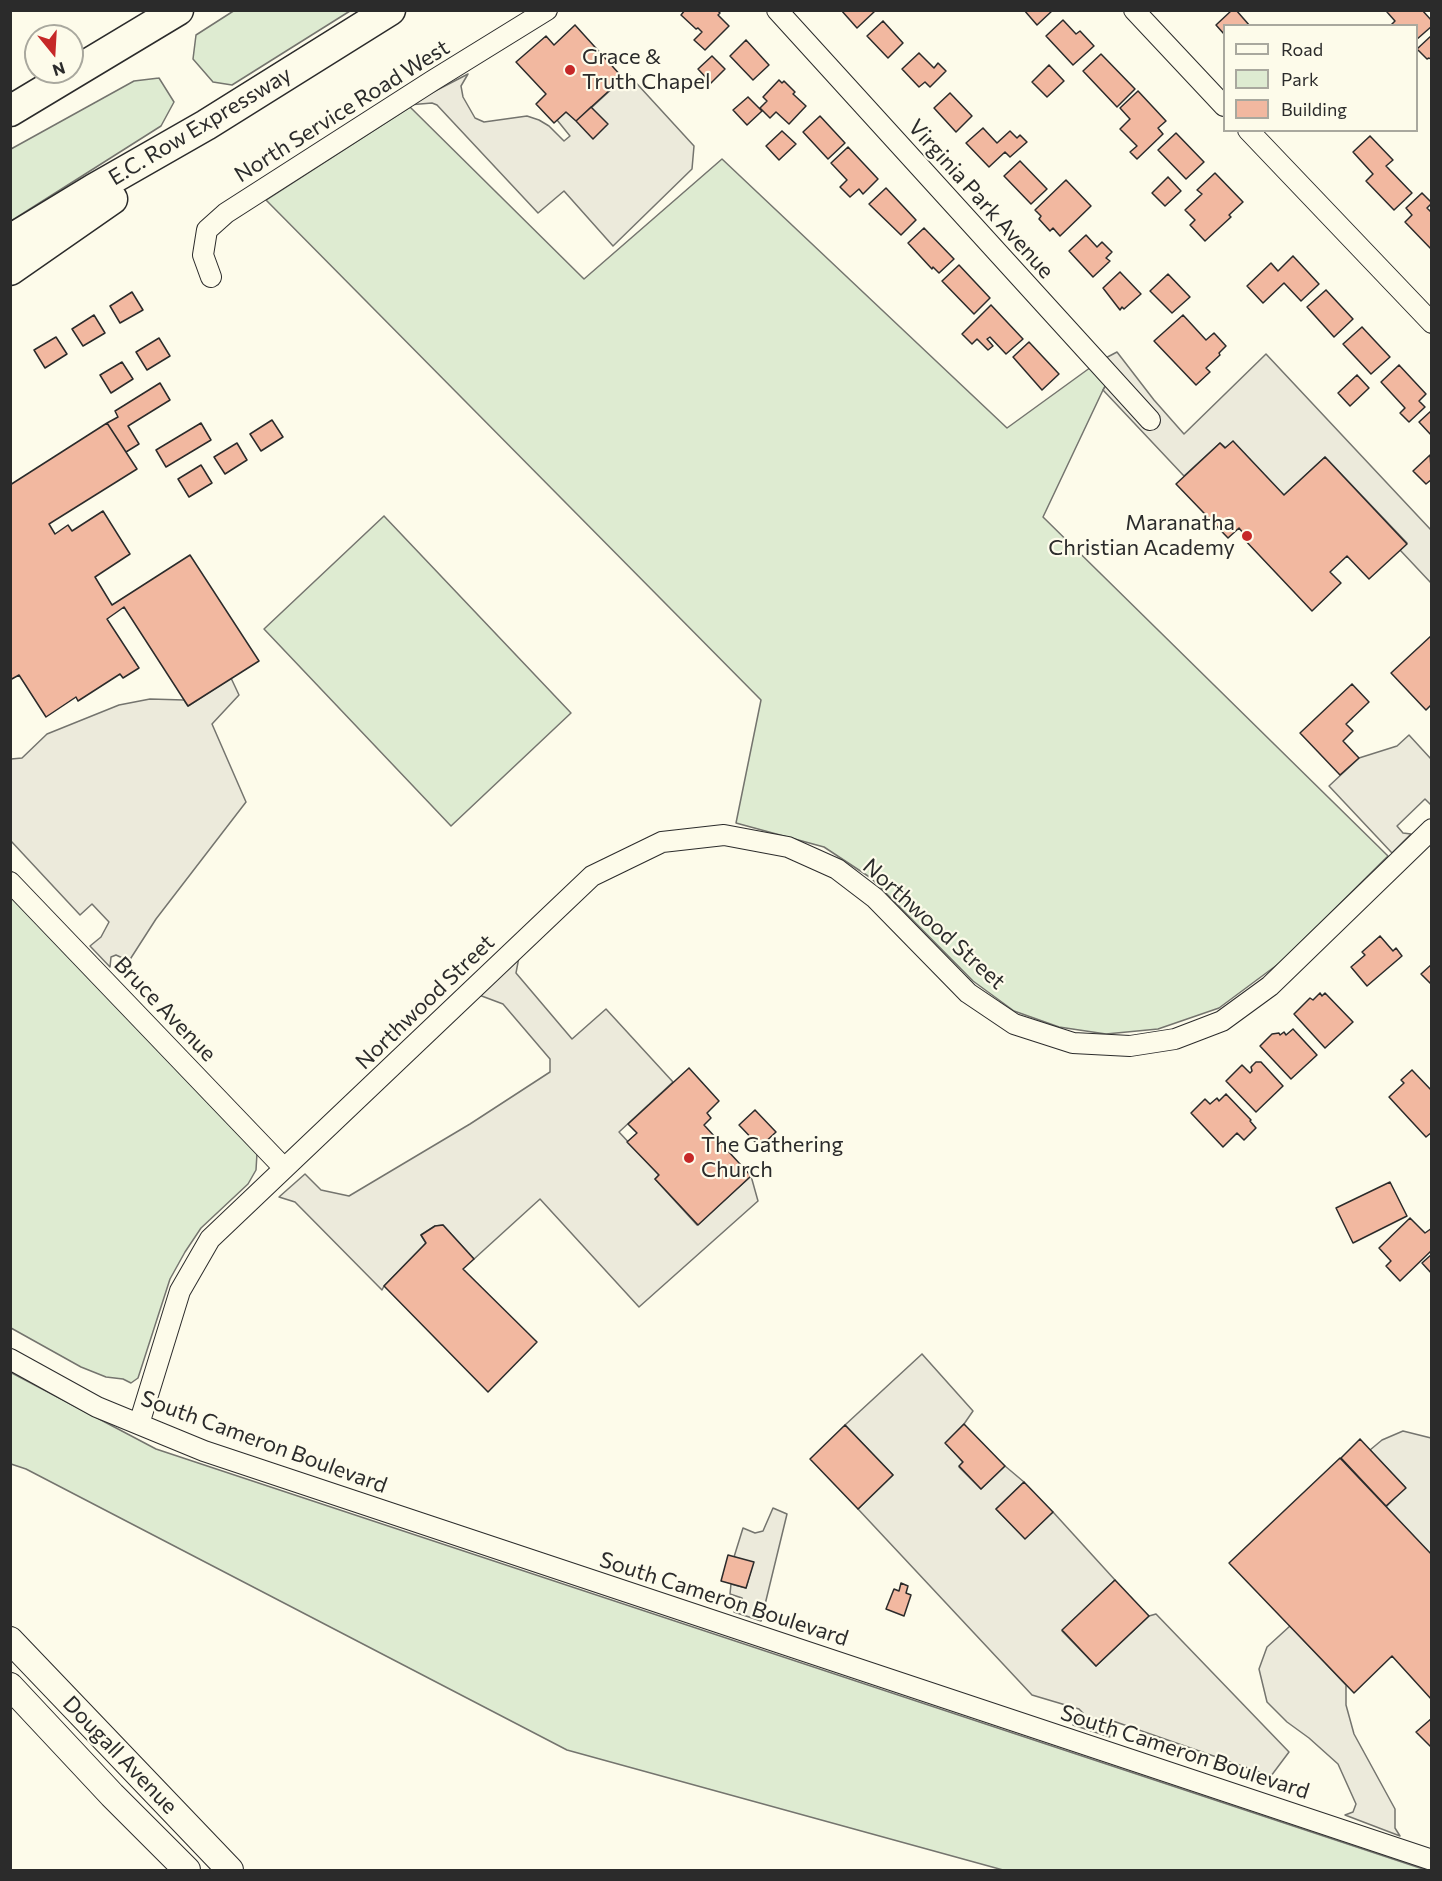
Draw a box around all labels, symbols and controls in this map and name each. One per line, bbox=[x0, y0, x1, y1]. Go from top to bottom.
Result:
north arrow bbox=[24, 24, 84, 84]
legend bbox=[1223, 24, 1418, 132]
street label: North Service Road West bbox=[230, 34, 454, 188]
text: Road bbox=[1281, 38, 1323, 60]
place label: Grace & Truth Chapel bbox=[582, 44, 711, 96]
text: N bbox=[50, 59, 68, 81]
street label: E.C. Row Expressway bbox=[104, 61, 296, 191]
marker: Grace & Truth Chapel bbox=[563, 63, 577, 77]
text: Park bbox=[1281, 68, 1319, 90]
text: Building bbox=[1281, 98, 1347, 120]
street label: Virginia Park Avenue bbox=[903, 114, 1059, 284]
place label: Maranatha Christian Academy bbox=[1048, 510, 1235, 562]
marker: Maranatha Christian Academy bbox=[1240, 529, 1254, 543]
street label: Northwood Street bbox=[857, 853, 1011, 995]
street label: Northwood Street bbox=[350, 929, 500, 1075]
street label: Bruce Avenue bbox=[109, 951, 221, 1067]
place label: The Gathering Church bbox=[701, 1132, 843, 1184]
marker: The Gathering Church bbox=[682, 1151, 696, 1165]
street label: South Cameron Boulevard bbox=[137, 1385, 391, 1499]
street label: South Cameron Boulevard bbox=[596, 1546, 852, 1652]
street label: Dougall Avenue bbox=[57, 1691, 183, 1819]
street label: South Cameron Boulevard bbox=[1057, 1699, 1313, 1805]

